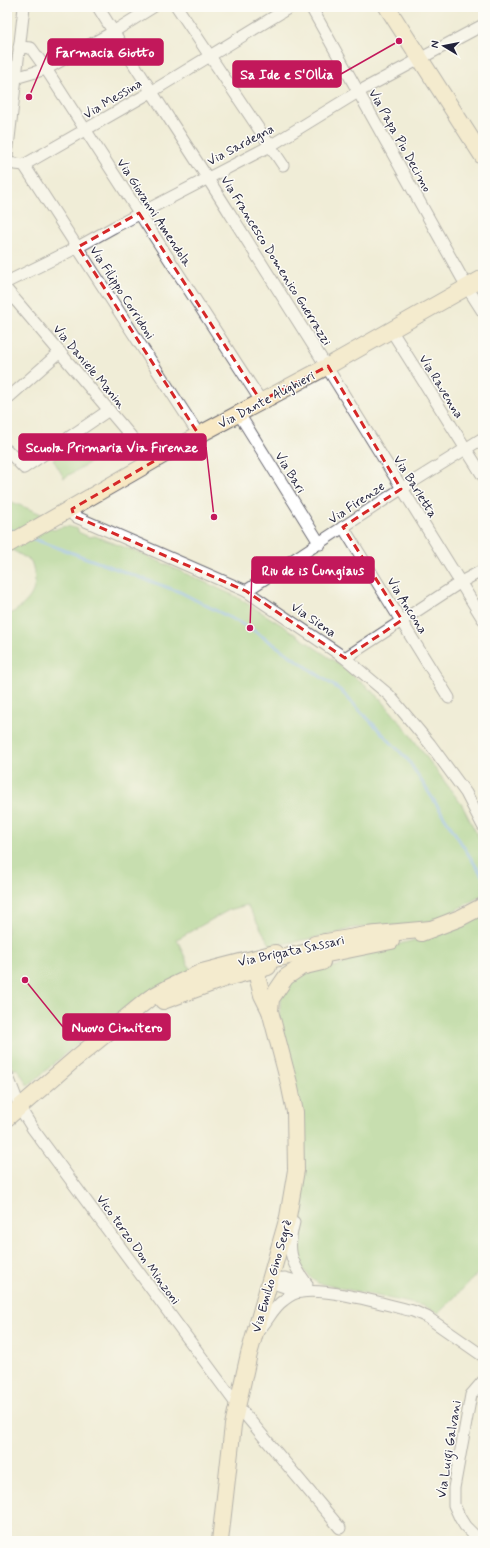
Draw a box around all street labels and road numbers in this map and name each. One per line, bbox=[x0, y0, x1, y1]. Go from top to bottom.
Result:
street label: Via Messina bbox=[80, 75, 145, 123]
street label: Via Papa Pio Decimo bbox=[364, 86, 435, 195]
street label: Via Sardegna bbox=[204, 121, 277, 170]
street label: Via Giovanni Amendola bbox=[112, 155, 195, 270]
street label: Via Francesco Domenico Guerrazzi bbox=[216, 173, 335, 349]
street label: Via Filippo Corridoni bbox=[85, 243, 158, 343]
street label: Via Daniele Manin bbox=[49, 321, 129, 413]
street label: Via Ravenna bbox=[414, 352, 467, 422]
street label: Via Dante Alighieri bbox=[215, 368, 318, 433]
street label: Via Bari bbox=[270, 449, 309, 497]
street label: Via Barletta bbox=[389, 452, 441, 522]
street label: Via Firenze bbox=[325, 478, 389, 528]
street label: Via Ancona bbox=[383, 574, 431, 637]
street label: Via Siena bbox=[287, 599, 339, 642]
street label: Via Brigata Sassari bbox=[237, 932, 346, 972]
street label: Vico terzo Don Minzoni bbox=[92, 1191, 184, 1308]
street label: Via Emilio Gino Segrè bbox=[248, 1218, 297, 1335]
street label: Via Luigi Galvani bbox=[433, 1399, 468, 1500]

